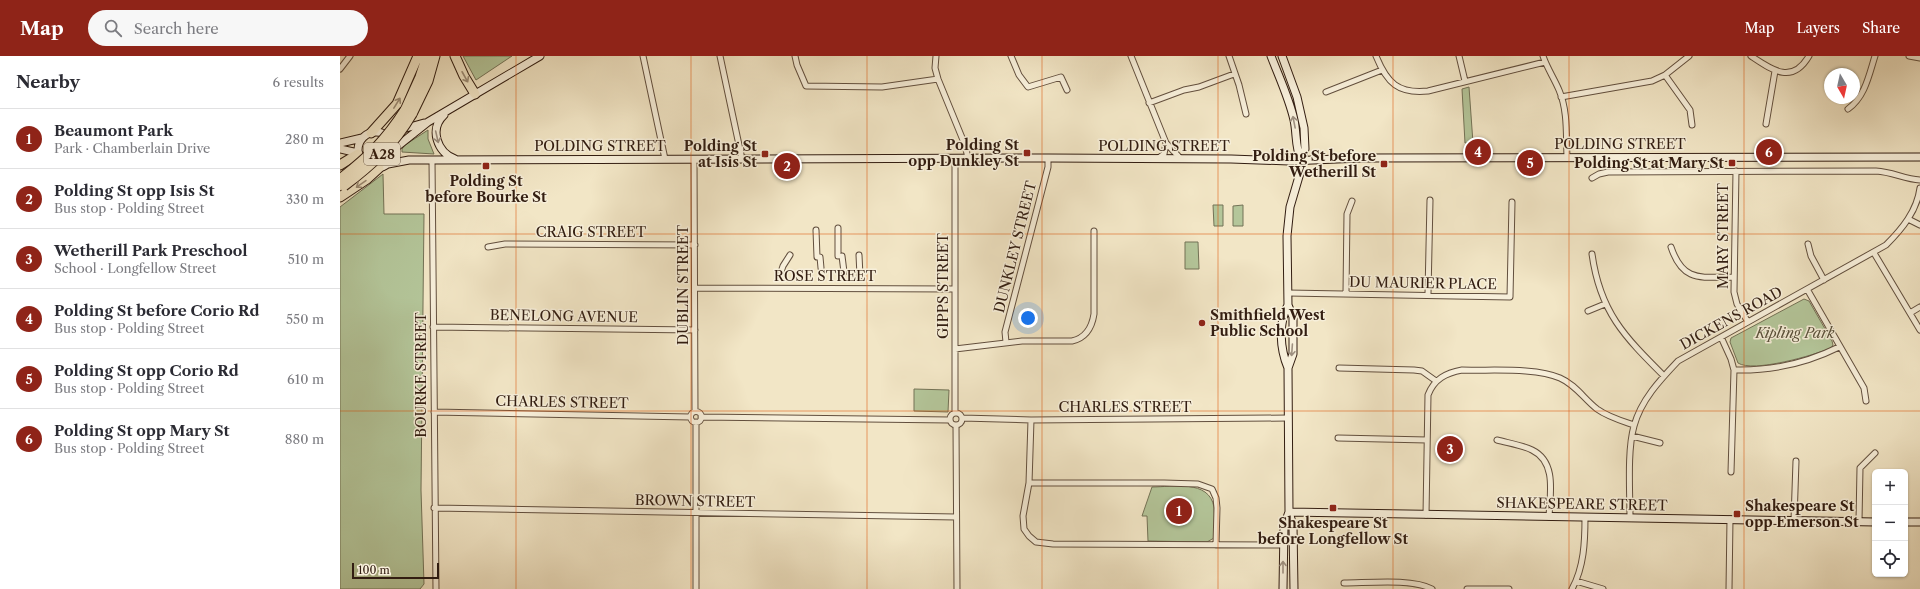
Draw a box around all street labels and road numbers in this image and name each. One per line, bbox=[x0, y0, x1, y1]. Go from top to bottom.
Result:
street label: POLDING STREET bbox=[1554, 135, 1686, 153]
street label: POLDING STREET bbox=[534, 137, 666, 155]
street label: POLDING STREET bbox=[1098, 137, 1230, 155]
road number: A28 bbox=[364, 143, 400, 165]
street label: DUNKLEY STREET bbox=[990, 179, 1040, 315]
street label: MARY STREET bbox=[1714, 182, 1732, 289]
street label: CRAIG STREET bbox=[536, 223, 647, 241]
street label: DUBLIN STREET bbox=[674, 224, 692, 345]
street label: GIPPS STREET bbox=[934, 233, 952, 339]
street label: ROSE STREET bbox=[774, 267, 877, 285]
street label: DU MAURIER PLACE bbox=[1349, 273, 1497, 293]
street label: DICKENS ROAD bbox=[1677, 282, 1785, 354]
street label: BENELONG AVENUE bbox=[490, 306, 638, 326]
street label: BOURKE STREET bbox=[412, 312, 430, 438]
street label: CHARLES STREET bbox=[495, 392, 629, 412]
street label: CHARLES STREET bbox=[1058, 398, 1192, 416]
street label: BROWN STREET bbox=[635, 491, 756, 511]
street label: SHAKESPEARE STREET bbox=[1496, 494, 1668, 515]

